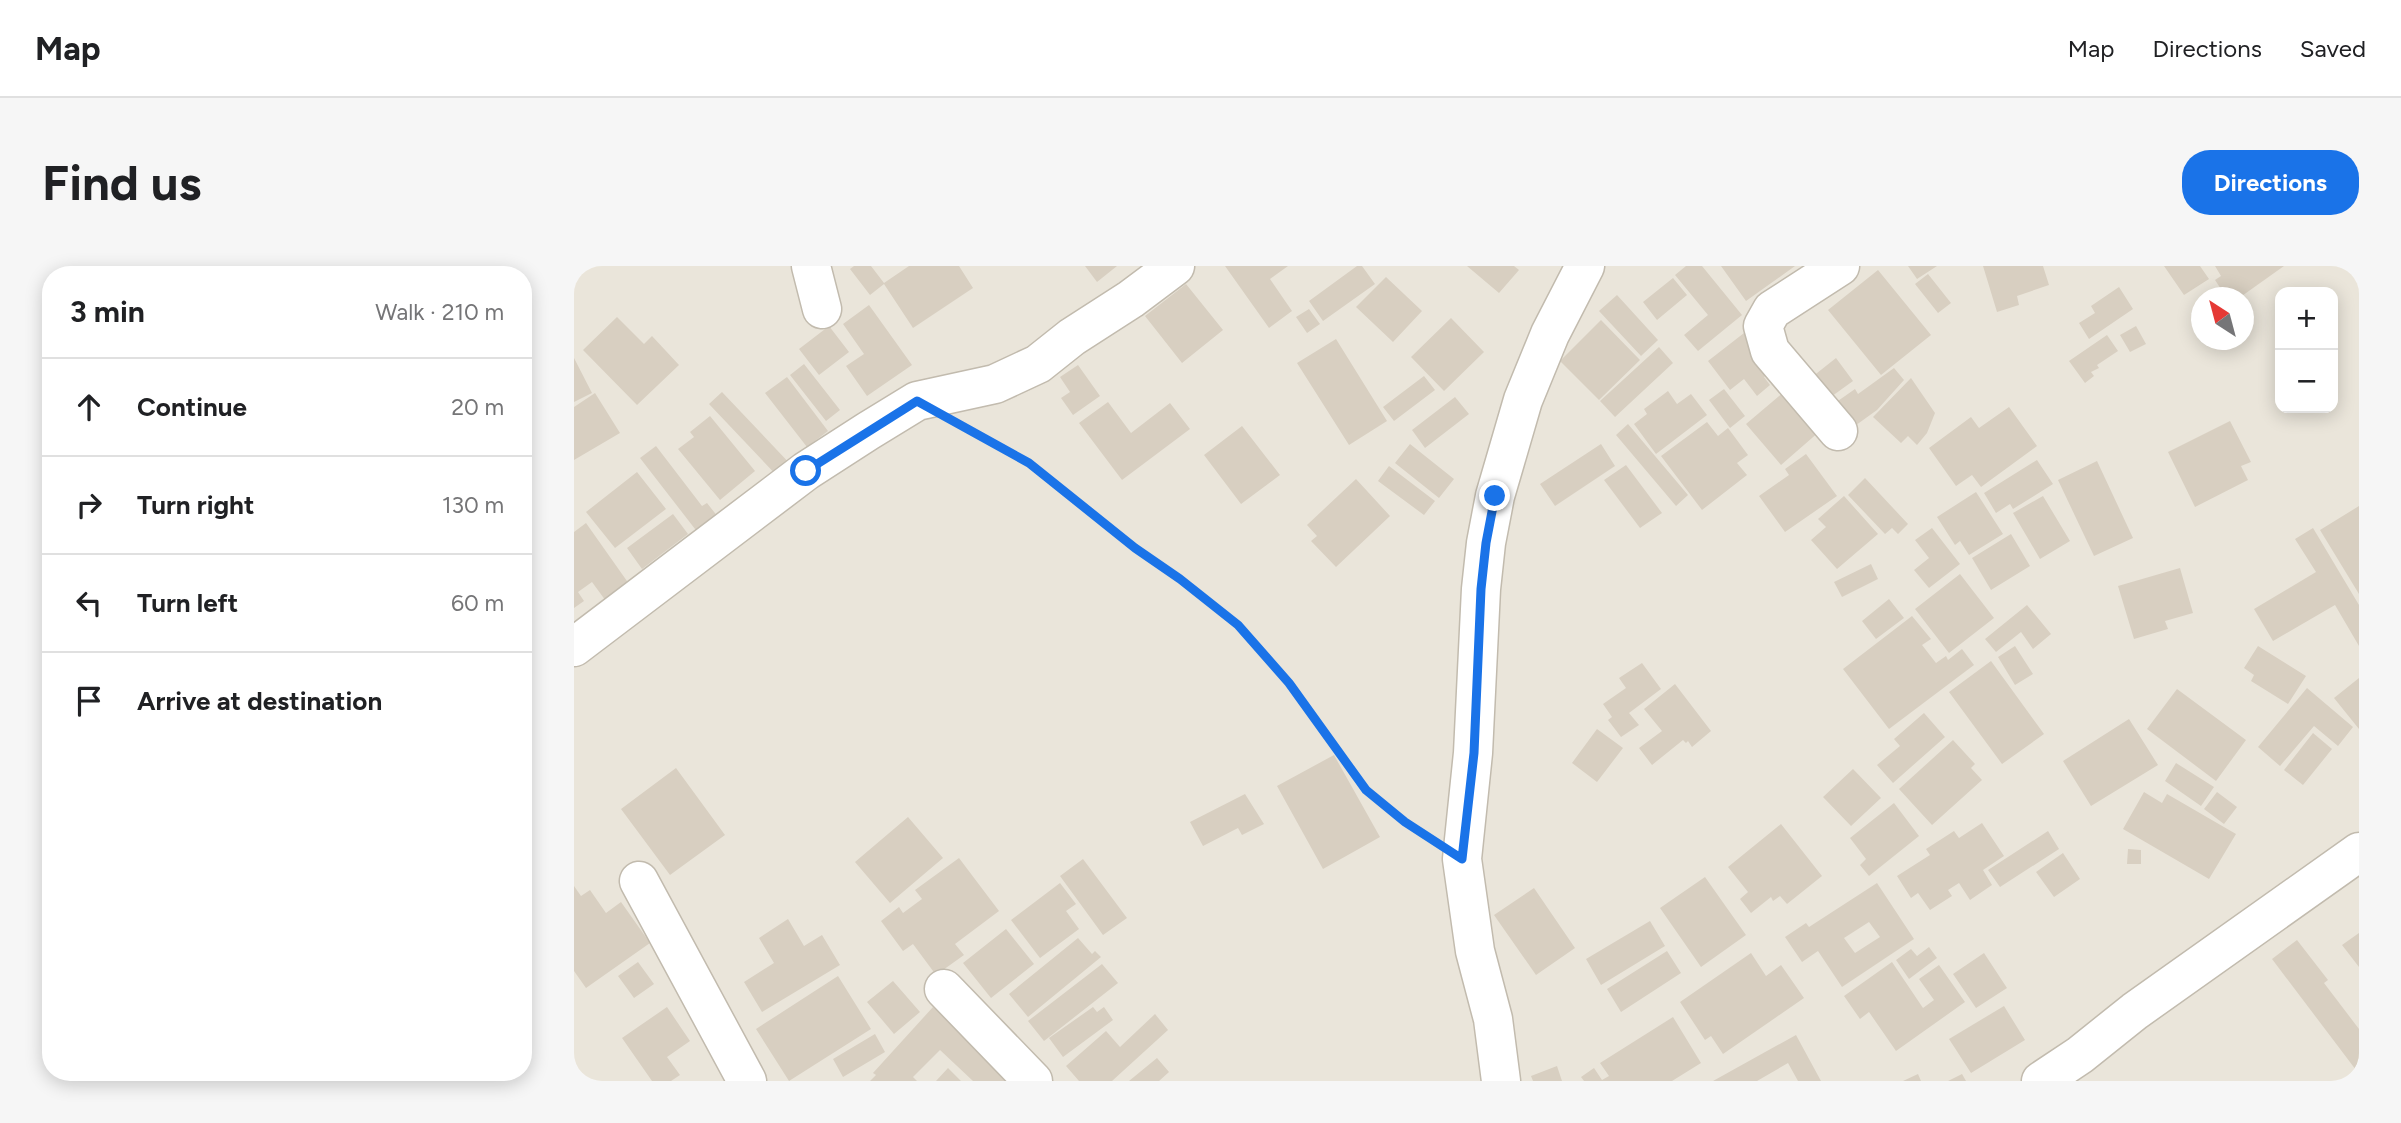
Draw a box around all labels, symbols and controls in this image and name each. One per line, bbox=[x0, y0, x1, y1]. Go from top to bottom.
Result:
text: Map bbox=[35, 29, 101, 68]
text: Map bbox=[2068, 34, 2114, 63]
text: Directions bbox=[2152, 34, 2262, 63]
text: Saved bbox=[2300, 34, 2366, 63]
button: Directions bbox=[2182, 150, 2359, 215]
text: Find us bbox=[42, 153, 201, 212]
north arrow bbox=[2191, 287, 2254, 350]
map controls bbox=[2275, 287, 2338, 413]
button: + bbox=[2275, 287, 2338, 350]
text: 3 min bbox=[70, 293, 145, 330]
text: Walk · 210 m bbox=[375, 298, 504, 326]
button: − bbox=[2275, 350, 2338, 413]
icon: ahead bbox=[70, 388, 108, 426]
text: Continue bbox=[137, 391, 247, 423]
text: 20 m bbox=[451, 393, 504, 421]
route start bbox=[790, 455, 821, 486]
route end bbox=[1479, 480, 1510, 511]
icon: right bbox=[70, 486, 108, 524]
text: Turn right bbox=[137, 489, 254, 521]
text: 130 m bbox=[442, 491, 504, 519]
icon: left bbox=[70, 584, 108, 622]
text: Turn left bbox=[137, 587, 238, 619]
text: 60 m bbox=[451, 589, 504, 617]
icon: arrive bbox=[70, 682, 108, 720]
text: Arrive at destination bbox=[137, 685, 382, 717]

